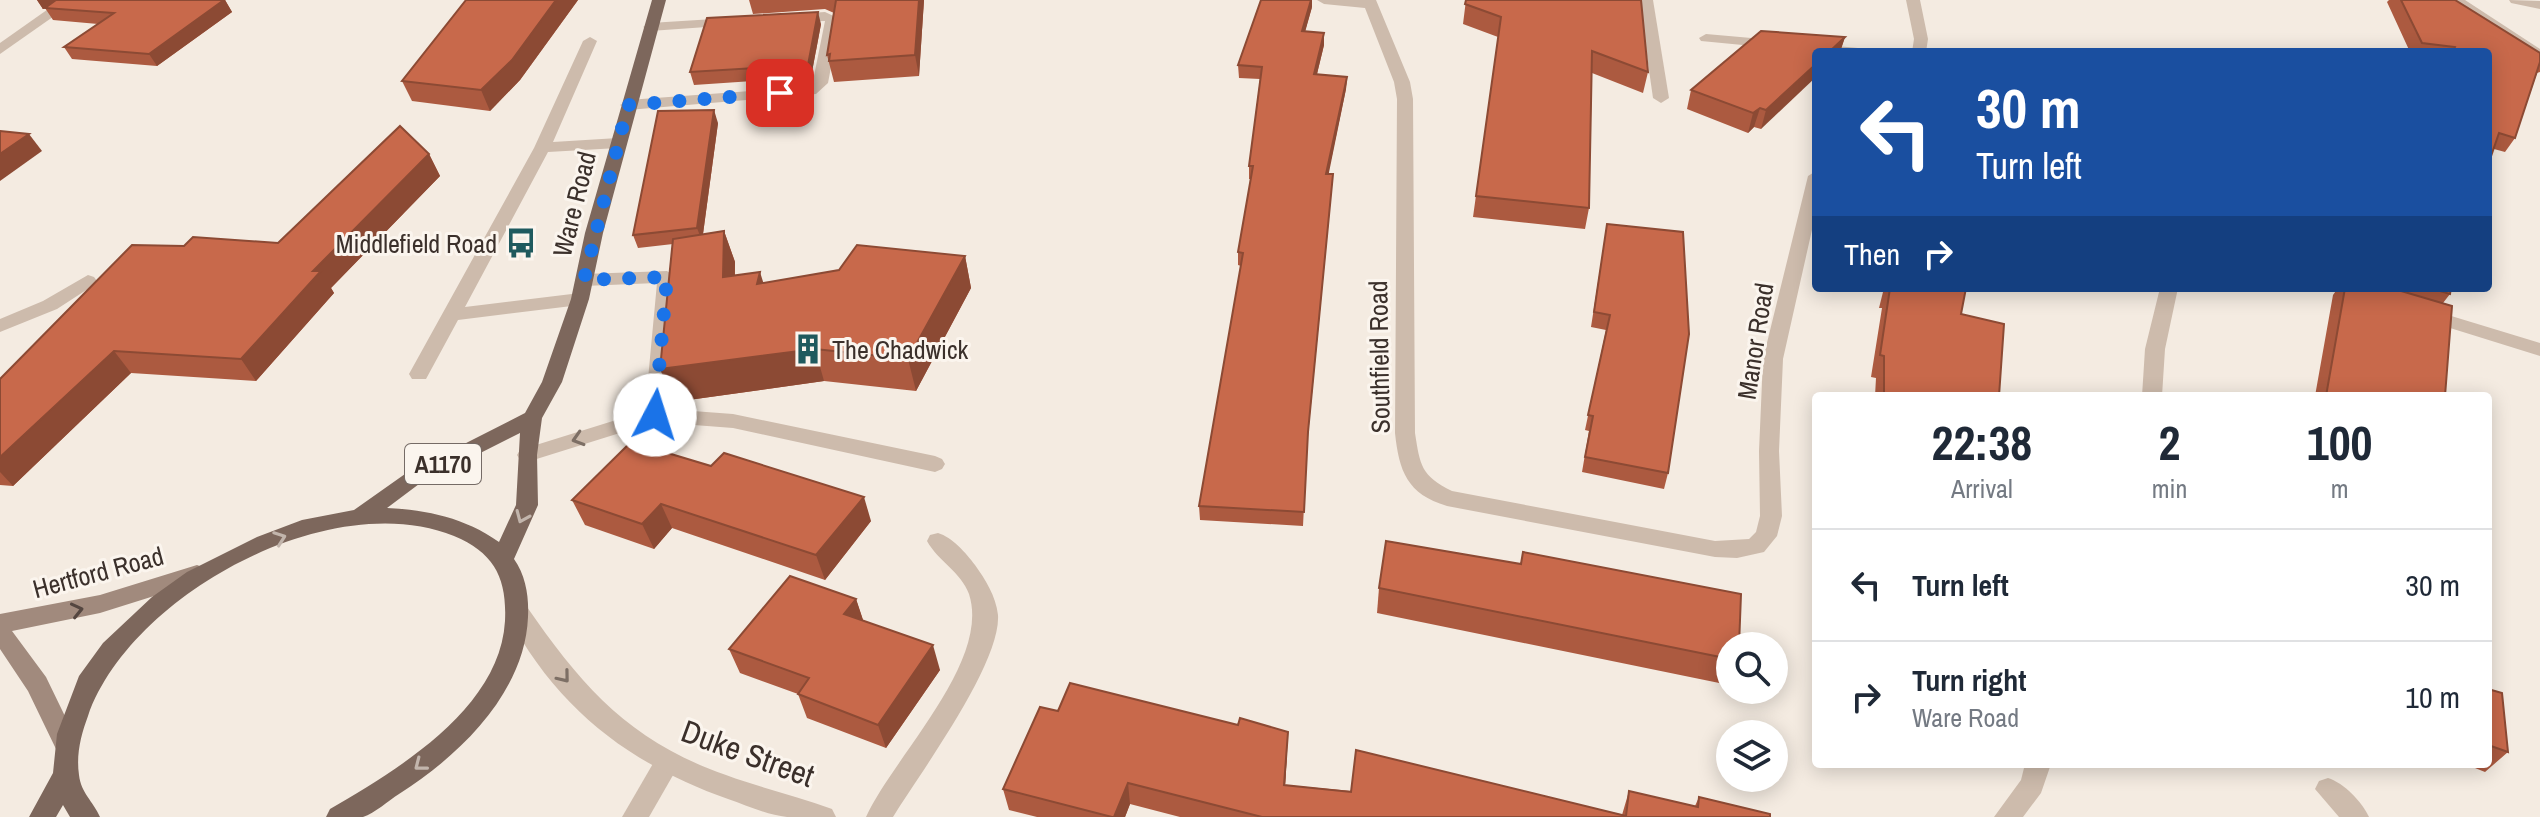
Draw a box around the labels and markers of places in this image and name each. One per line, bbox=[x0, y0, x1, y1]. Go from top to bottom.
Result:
pin bbox=[746, 59, 814, 127]
place label: Middlefield Road bbox=[336, 226, 497, 261]
bus stop icon: Middlefield Road bbox=[504, 226, 538, 260]
building icon: The Chadwick bbox=[791, 332, 825, 366]
place label: The Chadwick bbox=[832, 332, 969, 367]

